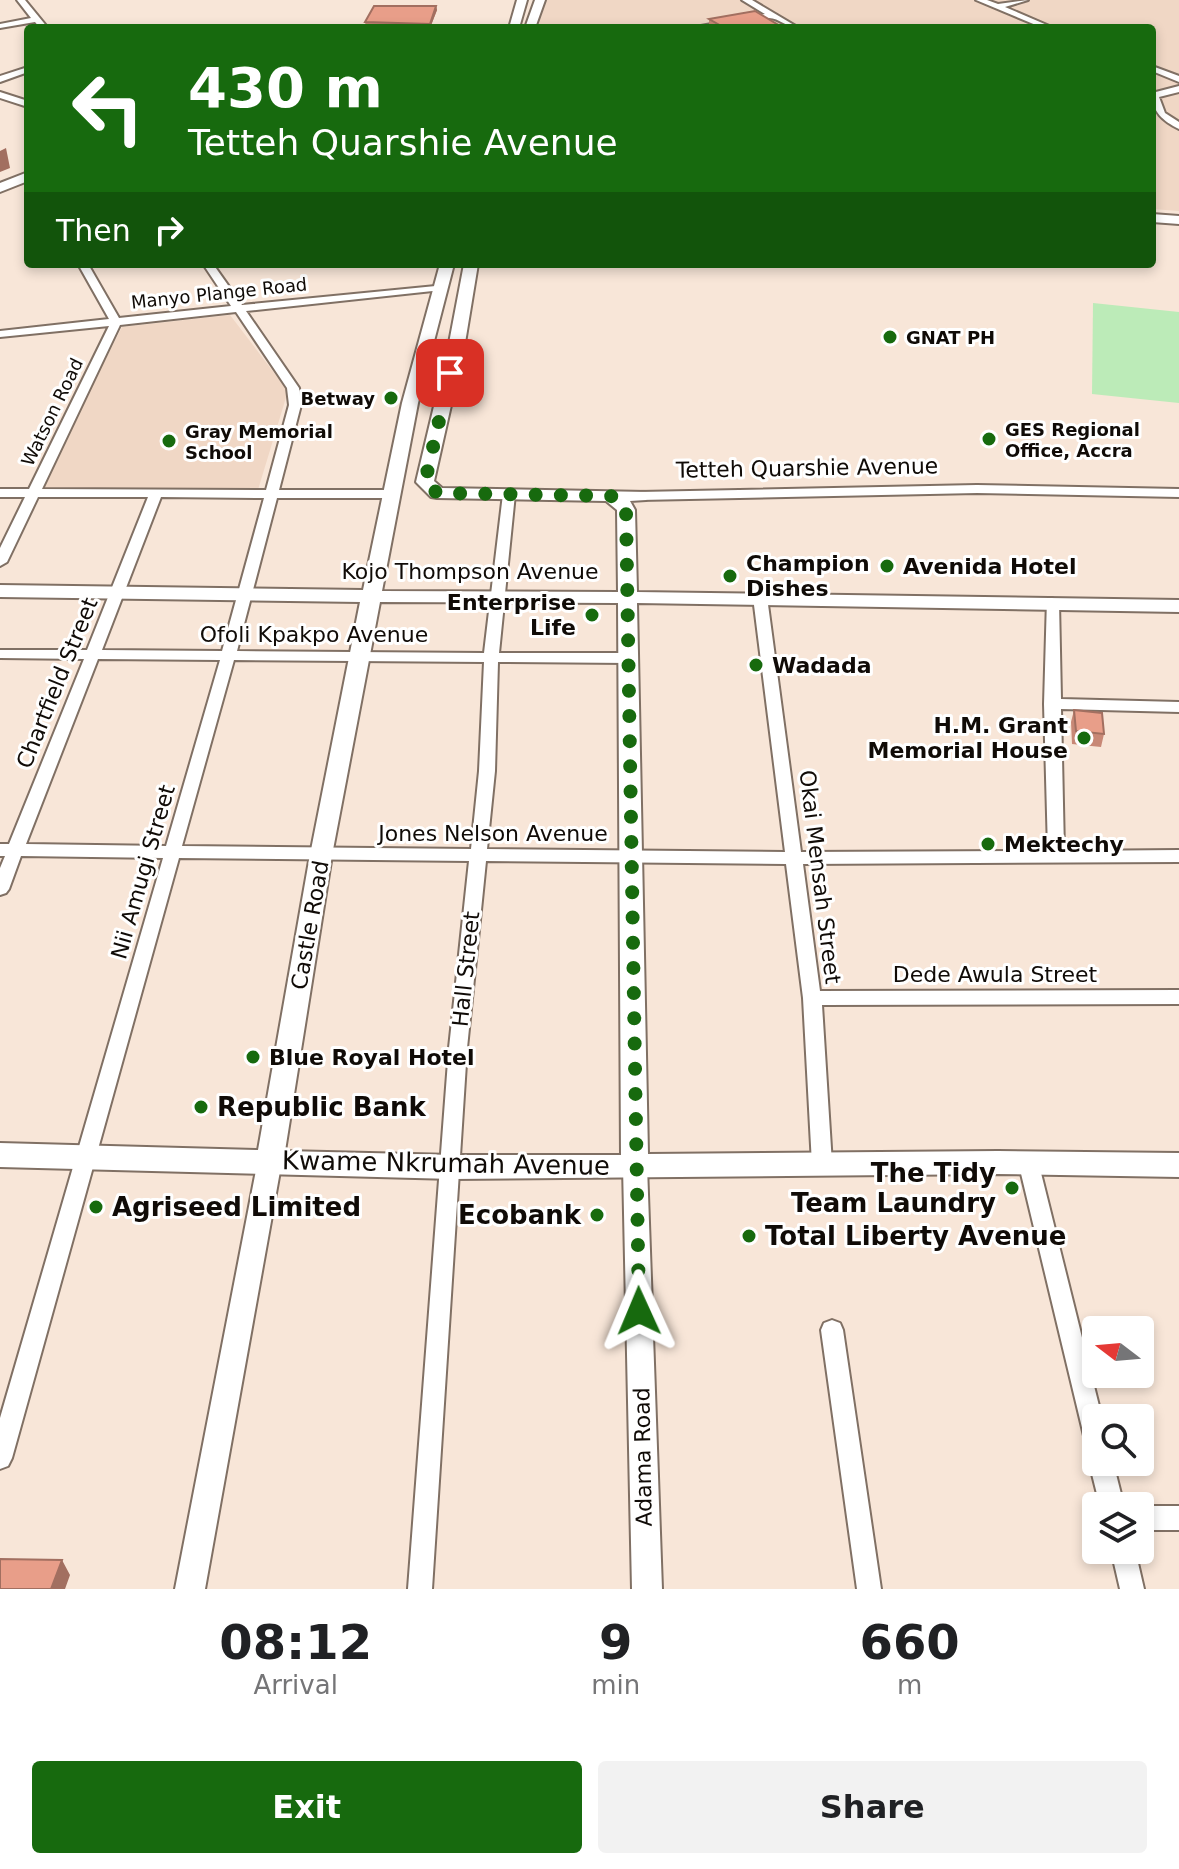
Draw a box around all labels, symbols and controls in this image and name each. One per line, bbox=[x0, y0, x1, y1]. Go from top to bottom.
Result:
text: 430 m bbox=[188, 55, 383, 120]
icon: left bbox=[56, 56, 160, 160]
text: Tetteh Quarshie Avenue bbox=[188, 122, 618, 163]
icon: right bbox=[147, 208, 191, 252]
text: Then bbox=[56, 213, 131, 248]
street label: Manyo Plange Road bbox=[130, 273, 308, 313]
place label: GNAT PH bbox=[906, 327, 995, 348]
marker: GNAT PH bbox=[881, 328, 899, 346]
pin bbox=[416, 339, 484, 407]
icon: arrive bbox=[428, 351, 472, 395]
street label: Watson Road bbox=[17, 355, 87, 469]
place label: Betway bbox=[301, 388, 375, 409]
marker: Betway bbox=[382, 389, 400, 407]
place label: GES Regional Office, Accra bbox=[1005, 419, 1140, 461]
place label: Gray Memorial School bbox=[185, 421, 333, 463]
marker: GES Regional Office, Accra bbox=[980, 430, 998, 448]
marker: Gray Memorial School bbox=[160, 432, 178, 450]
street label: Tetteh Quarshie Avenue bbox=[675, 453, 938, 483]
place label: Champion Dishes bbox=[746, 551, 870, 601]
place label: Avenida Hotel bbox=[903, 554, 1076, 579]
marker: Avenida Hotel bbox=[878, 557, 896, 575]
street label: Kojo Thompson Avenue bbox=[341, 559, 599, 584]
marker: Champion Dishes bbox=[721, 567, 739, 585]
place label: Enterprise Life bbox=[447, 590, 576, 640]
street label: Chartfield Street bbox=[11, 594, 103, 772]
marker: Enterprise Life bbox=[583, 606, 601, 624]
street label: Ofoli Kpakpo Avenue bbox=[200, 622, 428, 647]
place label: Wadada bbox=[772, 653, 872, 678]
marker: Wadada bbox=[747, 656, 765, 674]
place label: H.M. Grant Memorial House bbox=[868, 713, 1068, 763]
marker: H.M. Grant Memorial House bbox=[1075, 729, 1093, 747]
street label: Okai Mensah Street bbox=[794, 769, 846, 986]
street label: Nii Amugi Street bbox=[106, 782, 180, 962]
street label: Jones Nelson Avenue bbox=[376, 821, 608, 846]
place label: Mektechy bbox=[1004, 832, 1124, 857]
marker: Mektechy bbox=[979, 835, 997, 853]
street label: Castle Road bbox=[286, 858, 334, 992]
street label: Hall Street bbox=[448, 910, 485, 1028]
street label: Dede Awula Street bbox=[893, 962, 1098, 987]
place label: Blue Royal Hotel bbox=[269, 1045, 475, 1070]
marker: Blue Royal Hotel bbox=[244, 1048, 262, 1066]
place label: Republic Bank bbox=[217, 1092, 427, 1122]
marker: Republic Bank bbox=[192, 1098, 210, 1116]
street label: Kwame Nkrumah Avenue bbox=[282, 1145, 610, 1181]
place label: The Tidy Team Laundry bbox=[791, 1158, 996, 1218]
marker: The Tidy Team Laundry bbox=[1003, 1179, 1021, 1197]
place label: Agriseed Limited bbox=[112, 1192, 361, 1222]
marker: Agriseed Limited bbox=[87, 1198, 105, 1216]
place label: Ecobank bbox=[458, 1200, 582, 1230]
marker: Ecobank bbox=[588, 1206, 606, 1224]
place label: Total Liberty Avenue bbox=[765, 1221, 1067, 1251]
marker: Total Liberty Avenue bbox=[740, 1227, 758, 1245]
position arrow bbox=[597, 1269, 681, 1353]
north arrow bbox=[1082, 1316, 1154, 1388]
map controls bbox=[1082, 1316, 1154, 1564]
street label: Adama Road bbox=[629, 1387, 657, 1527]
button: search bbox=[1082, 1404, 1154, 1476]
button: layers bbox=[1082, 1492, 1154, 1564]
text: 08:12 bbox=[219, 1614, 372, 1670]
text: 9 bbox=[599, 1614, 632, 1670]
text: 660 bbox=[860, 1614, 960, 1670]
text: Arrival bbox=[253, 1670, 338, 1700]
text: min bbox=[591, 1670, 640, 1700]
text: m bbox=[897, 1670, 922, 1700]
button: Exit bbox=[32, 1761, 582, 1853]
button: Share bbox=[598, 1761, 1147, 1853]

